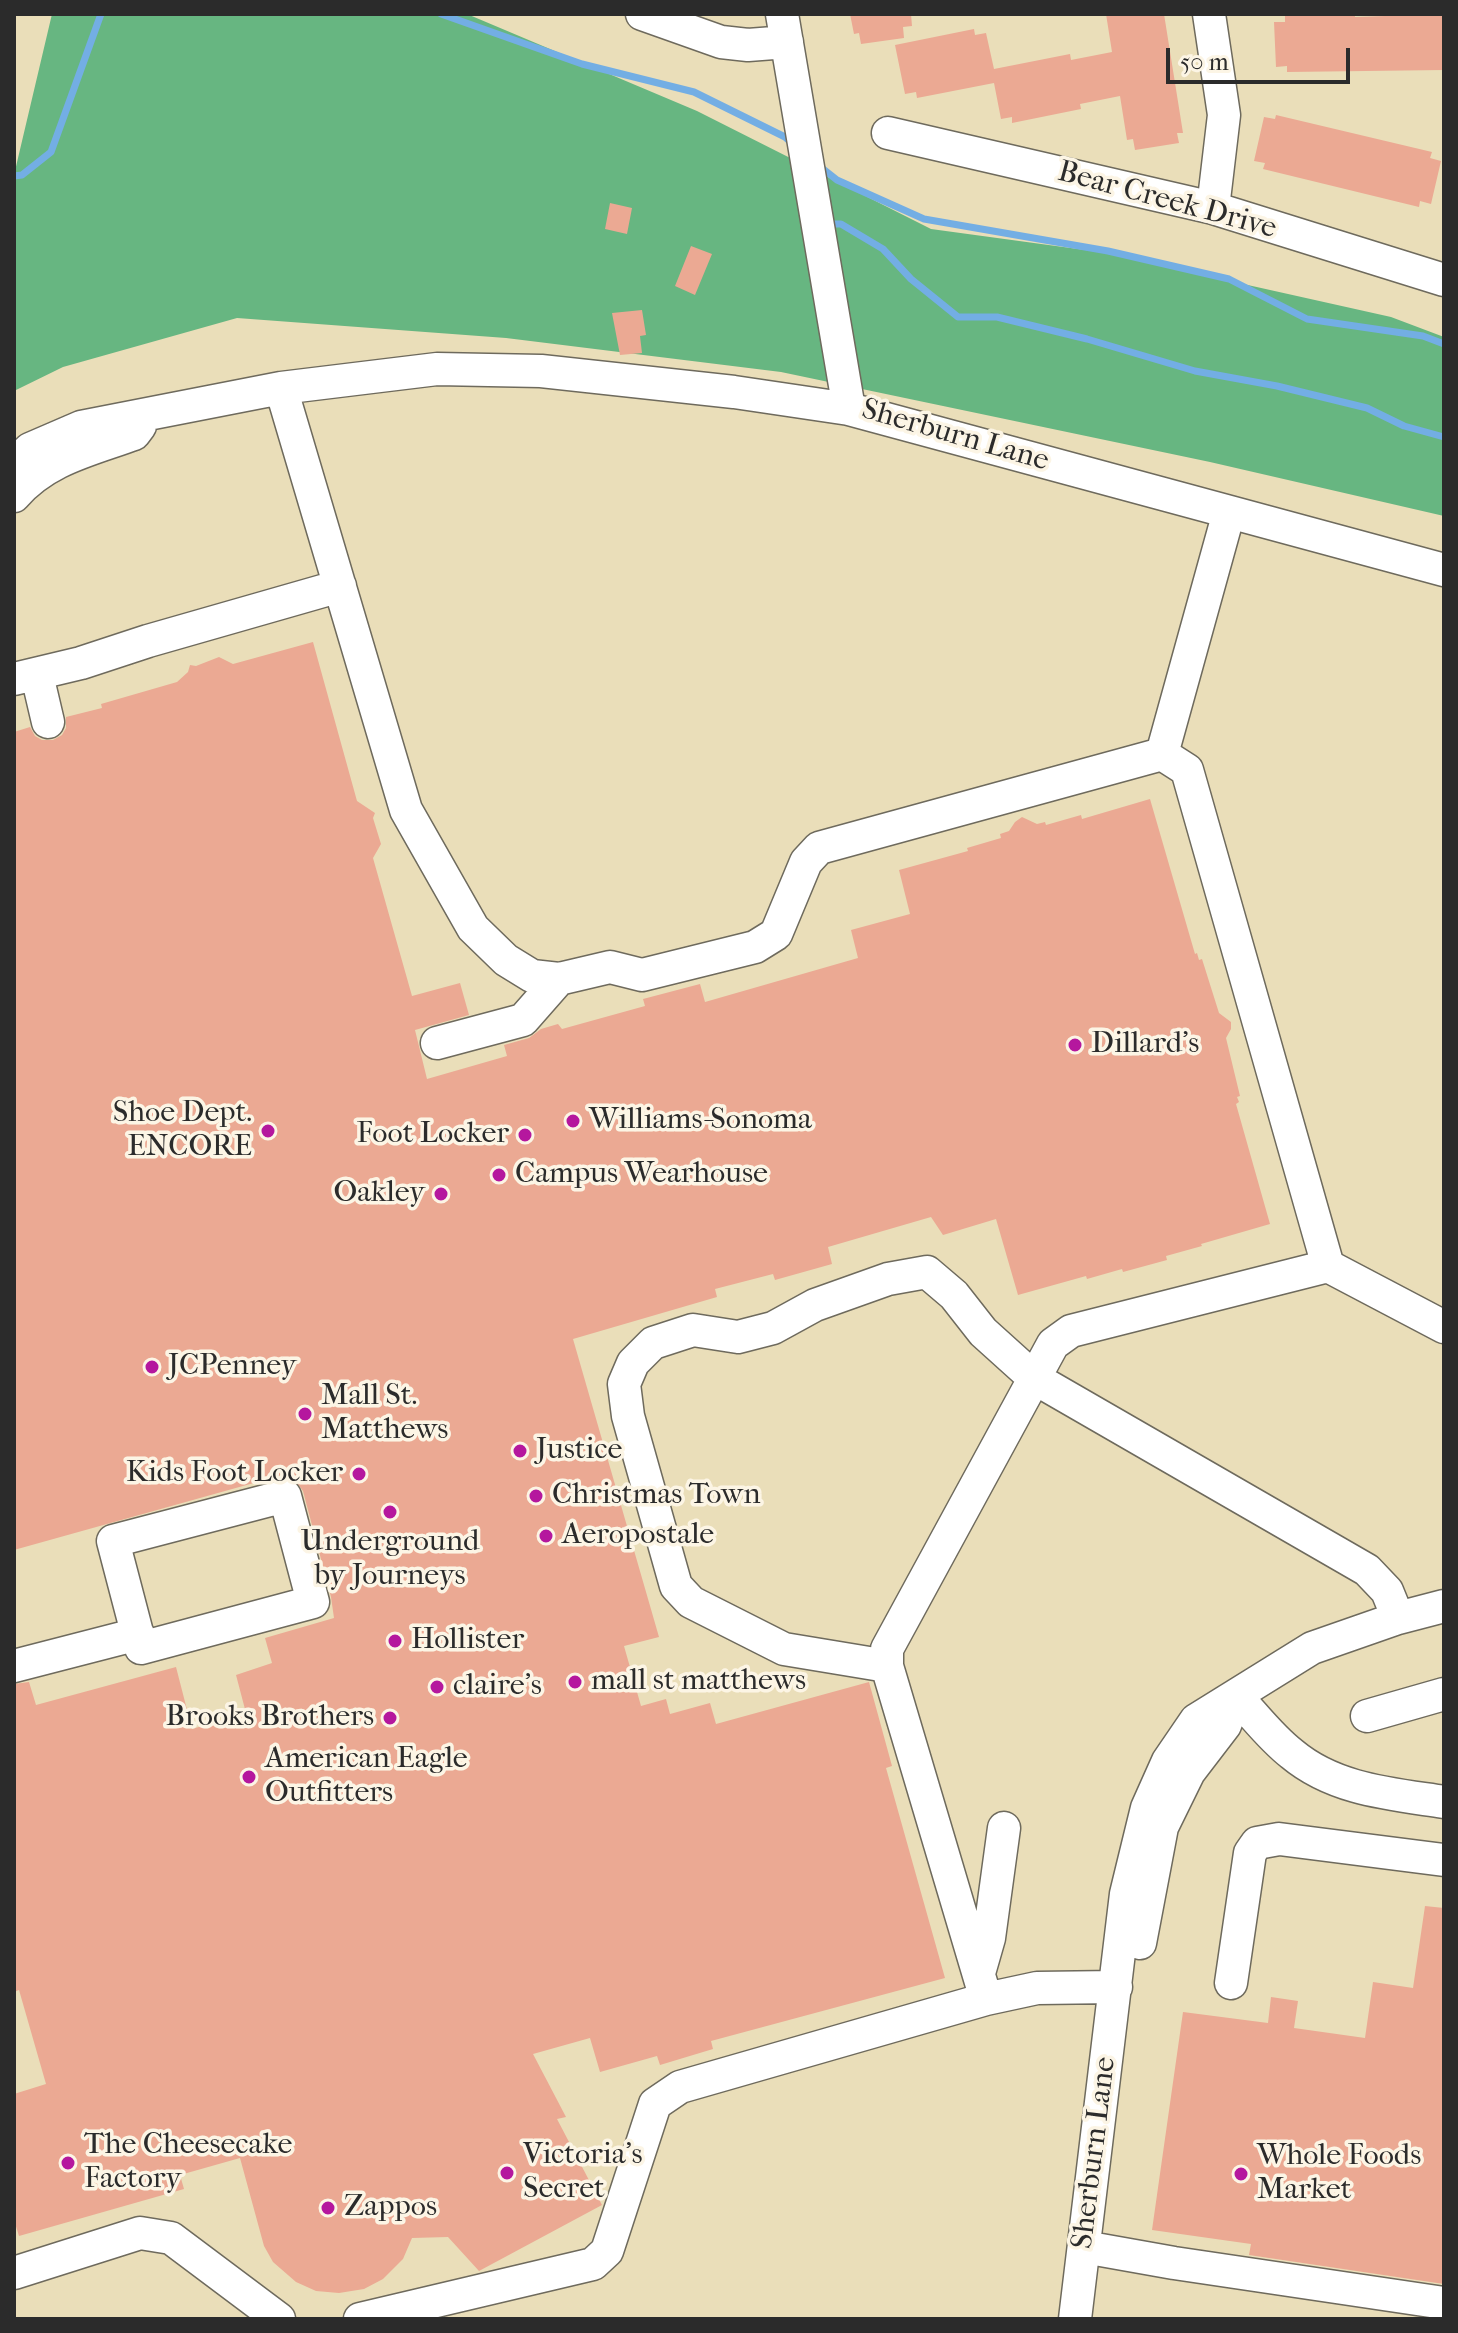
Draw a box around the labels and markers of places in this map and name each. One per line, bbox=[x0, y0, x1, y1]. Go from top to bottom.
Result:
place label: Dillard's bbox=[1091, 1027, 1199, 1063]
marker: Dillard's bbox=[1066, 1036, 1084, 1054]
place label: Shoe Dept. ENCORE bbox=[113, 1096, 252, 1166]
place label: Williams-Sonoma bbox=[589, 1103, 812, 1139]
marker: Williams-Sonoma bbox=[564, 1112, 582, 1130]
place label: Foot Locker bbox=[356, 1117, 509, 1153]
marker: Shoe Dept. ENCORE bbox=[259, 1122, 277, 1140]
marker: Foot Locker bbox=[516, 1126, 534, 1144]
place label: Campus Wearhouse bbox=[515, 1157, 768, 1193]
marker: Campus Wearhouse bbox=[490, 1166, 508, 1184]
place label: Oakley bbox=[333, 1176, 425, 1212]
marker: Oakley bbox=[432, 1185, 450, 1203]
place label: JCPenney bbox=[168, 1349, 297, 1385]
marker: JCPenney bbox=[143, 1358, 161, 1376]
place label: Mall St. Matthews bbox=[321, 1379, 448, 1450]
marker: Mall St. Matthews bbox=[296, 1405, 314, 1423]
place label: Justice bbox=[536, 1433, 622, 1469]
marker: Justice bbox=[511, 1442, 529, 1460]
place label: Kids Foot Locker bbox=[126, 1456, 343, 1492]
marker: Kids Foot Locker bbox=[350, 1465, 368, 1483]
place label: Christmas Town bbox=[552, 1478, 761, 1514]
marker: Christmas Town bbox=[527, 1487, 545, 1505]
marker: Underground by Journeys bbox=[381, 1503, 399, 1521]
place label: Aeropostale bbox=[562, 1518, 714, 1554]
place label: Underground by Journeys bbox=[301, 1525, 479, 1596]
marker: Aeropostale bbox=[537, 1527, 555, 1545]
place label: Hollister bbox=[411, 1623, 524, 1659]
marker: Hollister bbox=[386, 1632, 404, 1650]
place label: mall st matthews bbox=[591, 1664, 806, 1700]
place label: claire's bbox=[453, 1669, 542, 1705]
marker: mall st matthews bbox=[566, 1673, 584, 1691]
marker: claire's bbox=[428, 1678, 446, 1696]
place label: Brooks Brothers bbox=[166, 1700, 374, 1736]
marker: Brooks Brothers bbox=[381, 1709, 399, 1727]
place label: American Eagle Outfitters bbox=[265, 1742, 468, 1812]
marker: American Eagle Outfitters bbox=[240, 1768, 258, 1786]
place label: The Cheesecake Factory bbox=[84, 2128, 292, 2198]
place label: Victoria's Secret bbox=[523, 2138, 643, 2208]
place label: Whole Foods Market bbox=[1257, 2139, 1421, 2210]
marker: The Cheesecake Factory bbox=[59, 2154, 77, 2172]
marker: Victoria's Secret bbox=[498, 2164, 516, 2182]
marker: Whole Foods Market bbox=[1232, 2165, 1250, 2183]
place label: Zappos bbox=[344, 2190, 437, 2226]
marker: Zappos bbox=[319, 2199, 337, 2217]

